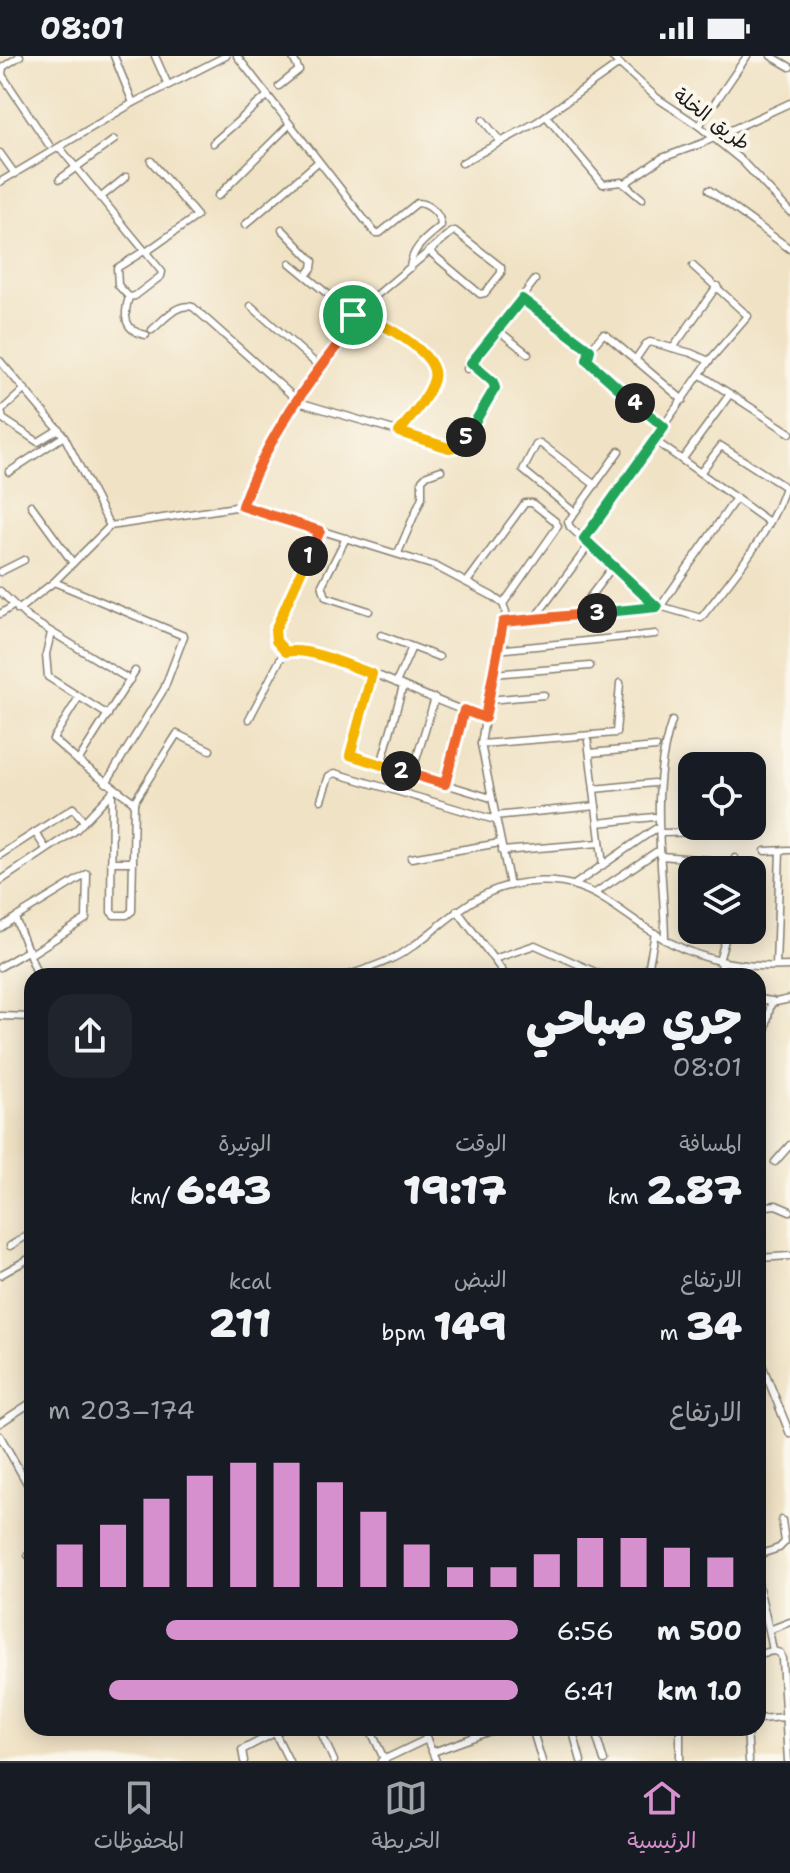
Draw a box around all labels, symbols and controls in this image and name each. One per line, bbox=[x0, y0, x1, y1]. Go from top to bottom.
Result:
text: 08:01 bbox=[40, 8, 124, 49]
street label: طريق الخلة bbox=[668, 82, 756, 156]
pin bbox=[319, 281, 387, 349]
icon: arrive bbox=[331, 293, 375, 337]
pin: 4 bbox=[615, 383, 655, 423]
text: 4 bbox=[627, 388, 643, 417]
pin: 5 bbox=[446, 417, 486, 457]
text: 5 bbox=[459, 422, 473, 451]
pin: 1 bbox=[288, 536, 328, 576]
text: 1 bbox=[303, 541, 313, 570]
pin: 3 bbox=[577, 593, 617, 633]
text: 3 bbox=[589, 598, 605, 627]
pin: 2 bbox=[381, 751, 421, 791]
map controls bbox=[678, 752, 766, 944]
button: locate bbox=[678, 752, 766, 840]
text: 2 bbox=[393, 756, 409, 785]
button: layers bbox=[678, 856, 766, 944]
text: جري صباحي bbox=[526, 989, 742, 1048]
button: share bbox=[48, 994, 132, 1078]
text: 08:01 bbox=[672, 1049, 742, 1084]
text: الوتيرة bbox=[218, 1129, 271, 1158]
text: الوقت bbox=[455, 1129, 507, 1158]
text: المسافة bbox=[679, 1129, 742, 1158]
text: 6:43 bbox=[176, 1163, 271, 1217]
text: 19:17 bbox=[403, 1163, 507, 1217]
text: 2.87 bbox=[646, 1163, 742, 1217]
text: /km bbox=[130, 1182, 176, 1211]
text: km bbox=[608, 1182, 646, 1211]
text: النبض bbox=[454, 1265, 507, 1294]
text: الارتفاع bbox=[680, 1265, 742, 1294]
text: kcal bbox=[229, 1267, 271, 1296]
text: 211 bbox=[209, 1296, 271, 1350]
text: 149 bbox=[433, 1299, 507, 1353]
text: 34 bbox=[686, 1299, 742, 1353]
text: bpm bbox=[382, 1318, 433, 1347]
text: m bbox=[660, 1318, 686, 1347]
text: 174–203 m bbox=[48, 1392, 195, 1427]
text: الارتفاع bbox=[669, 1394, 742, 1429]
text: 6:56 bbox=[556, 1613, 614, 1648]
text: 500 m bbox=[657, 1613, 742, 1648]
text: 6:41 bbox=[563, 1673, 614, 1708]
text: 1.0 km bbox=[657, 1673, 742, 1708]
tab: المحفوظات bbox=[94, 1776, 184, 1860]
tab: الخريطة bbox=[371, 1776, 440, 1860]
tab: الرئيسية bbox=[627, 1776, 696, 1860]

